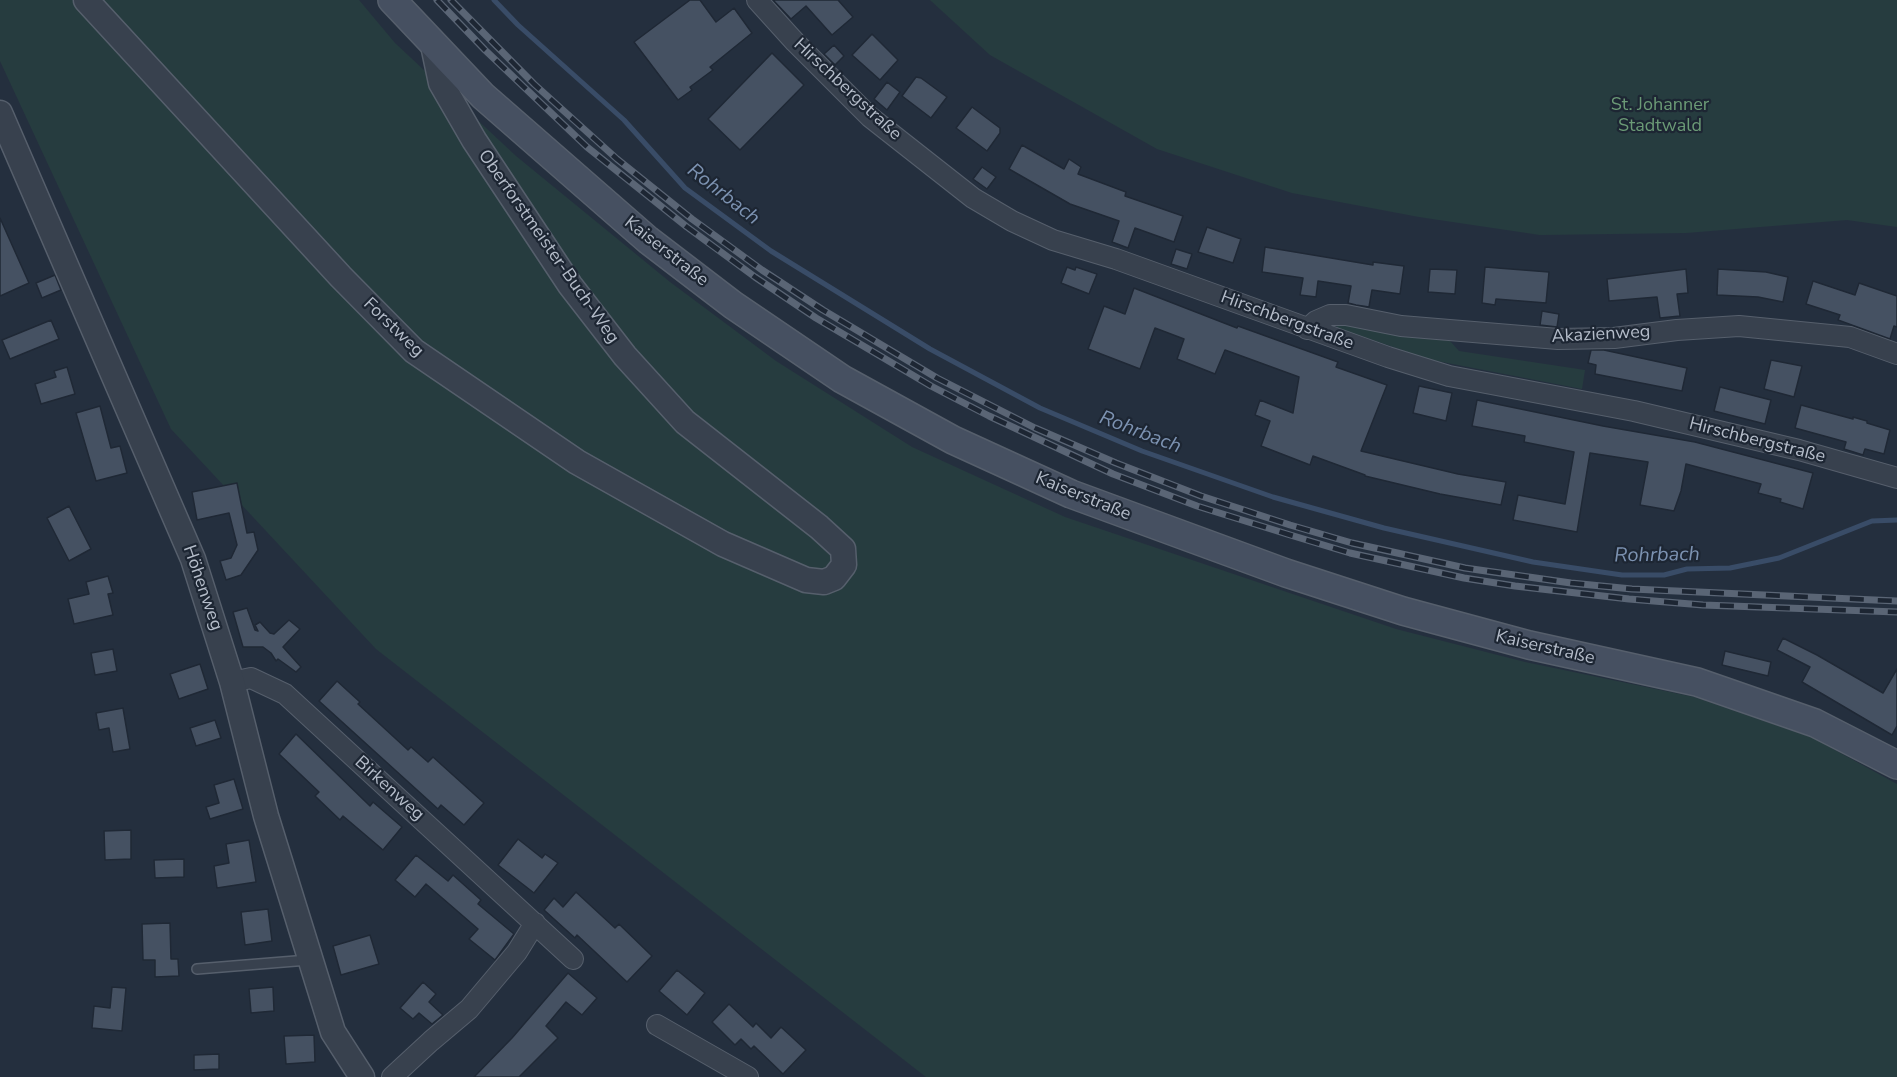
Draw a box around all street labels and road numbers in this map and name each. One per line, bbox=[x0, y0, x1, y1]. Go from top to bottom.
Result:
street label: Hirschbergstraße bbox=[789, 34, 905, 146]
street label: Oberforstmeister-Buch-Weg bbox=[473, 146, 623, 348]
street label: Kaiserstraße bbox=[620, 212, 712, 292]
street label: Hirschbergstraße bbox=[1218, 287, 1356, 355]
street label: Forstweg bbox=[358, 294, 428, 362]
street label: Akazienweg bbox=[1551, 322, 1651, 348]
street label: Hirschbergstraße bbox=[1687, 414, 1827, 468]
street label: Kaiserstraße bbox=[1032, 468, 1134, 526]
street label: Höhenweg bbox=[177, 543, 227, 633]
street label: Kaiserstraße bbox=[1493, 626, 1597, 670]
street label: Birkenweg bbox=[350, 752, 428, 826]

